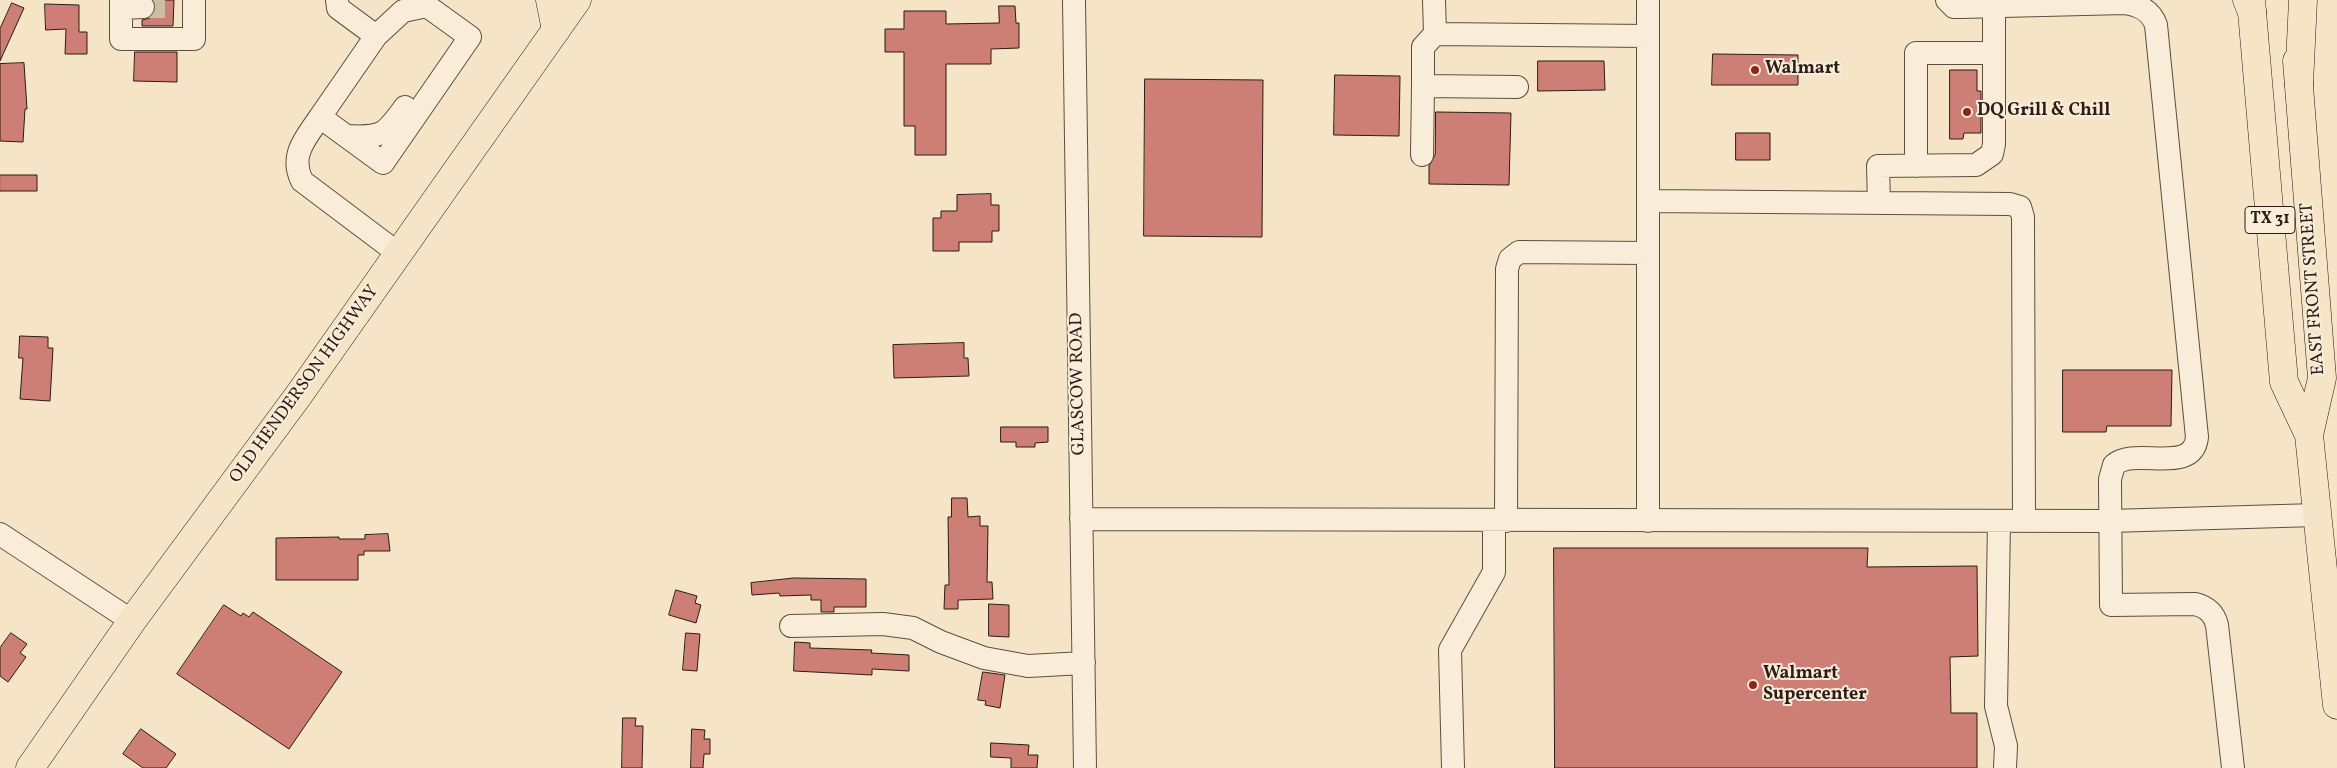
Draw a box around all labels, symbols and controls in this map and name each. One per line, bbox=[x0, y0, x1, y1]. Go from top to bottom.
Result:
place label: Walmart bbox=[1765, 59, 1840, 81]
marker: Walmart bbox=[1749, 64, 1761, 76]
place label: DQ Grill & Chill bbox=[1977, 101, 2110, 123]
marker: DQ Grill & Chill bbox=[1961, 106, 1973, 118]
street label: EAST FRONT STREET bbox=[2297, 202, 2331, 376]
road number: TX 31 bbox=[2245, 206, 2295, 234]
street label: OLD HENDERSON HIGHWAY bbox=[226, 282, 384, 488]
street label: GLASCOW ROAD bbox=[1067, 312, 1091, 456]
place label: Walmart Supercenter bbox=[1763, 664, 1867, 706]
marker: Walmart Supercenter bbox=[1747, 679, 1759, 691]

